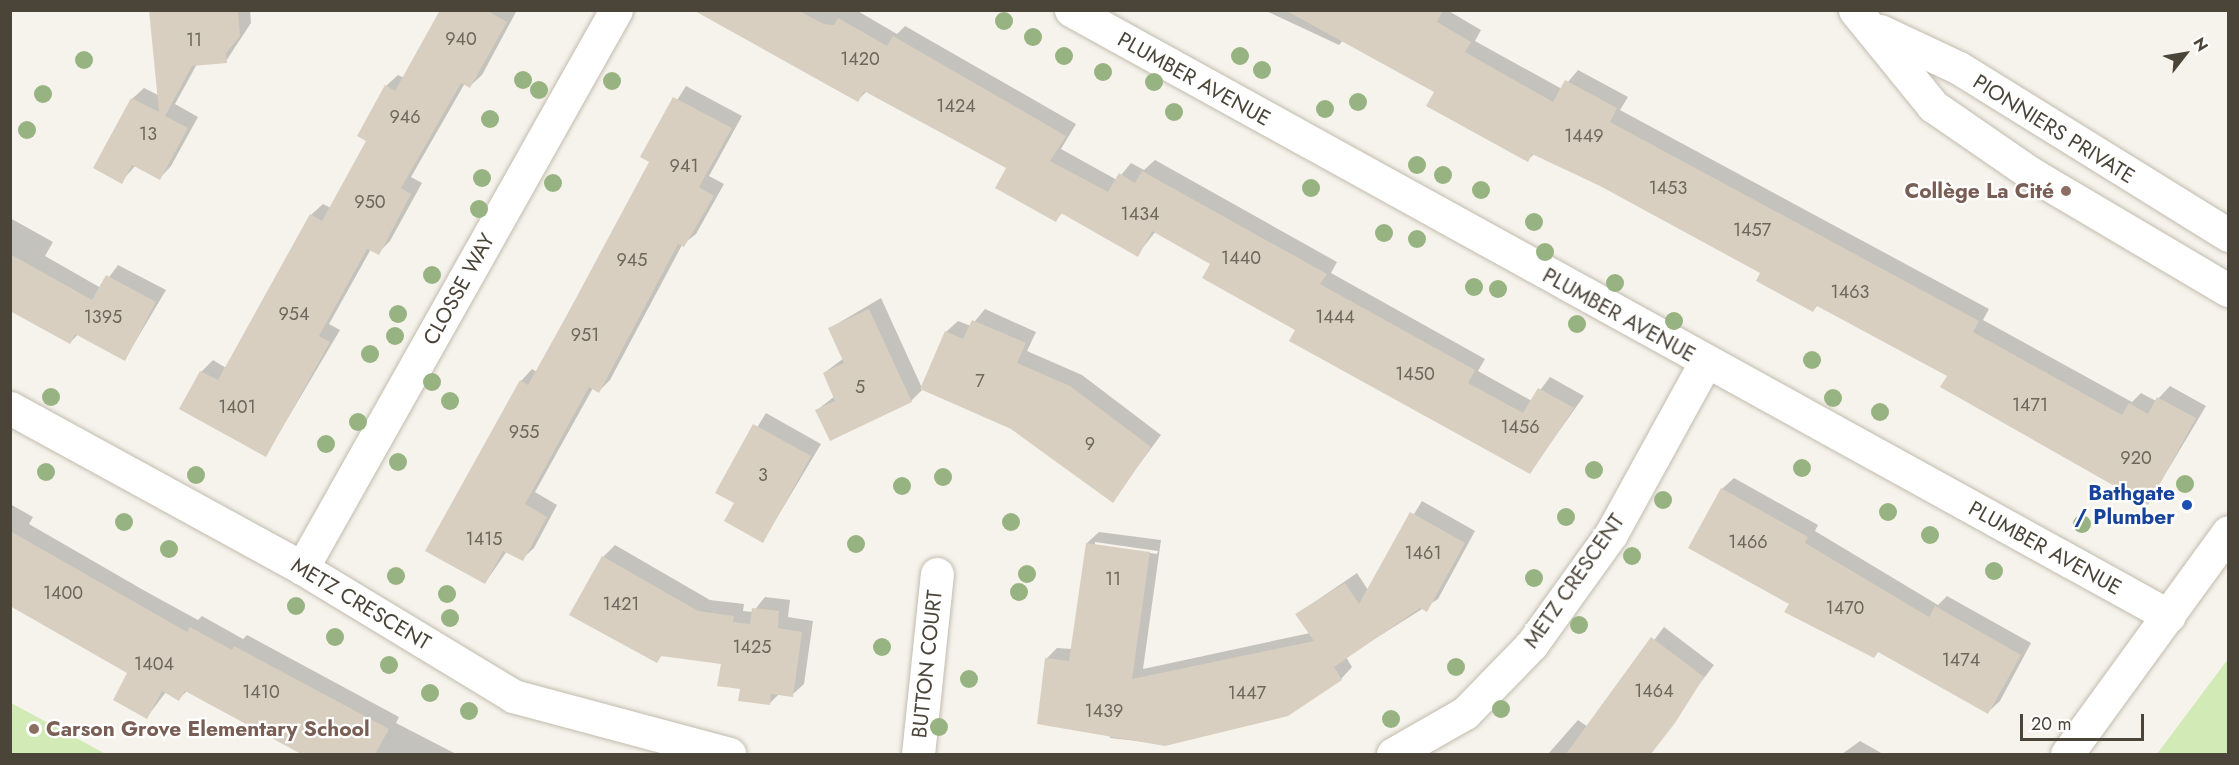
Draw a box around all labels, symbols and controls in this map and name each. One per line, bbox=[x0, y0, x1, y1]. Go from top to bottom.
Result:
north arrow bbox=[2155, 24, 2215, 84]
street label: PLUMBER AVENUE bbox=[1113, 27, 1275, 131]
house number: 940 bbox=[445, 28, 477, 50]
house number: 11 bbox=[186, 29, 202, 51]
text: N bbox=[2188, 33, 2214, 56]
house number: 1420 bbox=[840, 48, 880, 70]
street label: PIONNIERS PRIVATE bbox=[1968, 69, 2140, 189]
house number: 1424 bbox=[936, 95, 976, 117]
house number: 946 bbox=[389, 106, 421, 128]
house number: 13 bbox=[139, 123, 157, 145]
house number: 1449 bbox=[1564, 125, 1604, 147]
house number: 941 bbox=[670, 155, 698, 177]
house number: 1453 bbox=[1649, 177, 1687, 199]
place label: Collège La Cité bbox=[1904, 178, 2054, 204]
marker: Collège La Cité bbox=[2059, 184, 2073, 198]
house number: 950 bbox=[354, 191, 386, 213]
house number: 1434 bbox=[1121, 203, 1159, 225]
house number: 1457 bbox=[1733, 219, 1771, 241]
street label: CLOSSE WAY bbox=[418, 229, 500, 349]
house number: 1440 bbox=[1221, 247, 1261, 269]
house number: 945 bbox=[616, 249, 648, 271]
street label: PLUMBER AVENUE bbox=[1538, 263, 1700, 367]
house number: 1463 bbox=[1831, 281, 1869, 303]
house number: 954 bbox=[278, 303, 310, 325]
house number: 1395 bbox=[84, 306, 122, 328]
house number: 1444 bbox=[1315, 306, 1355, 328]
house number: 951 bbox=[571, 324, 599, 346]
house number: 1450 bbox=[1395, 363, 1435, 385]
house number: 7 bbox=[975, 370, 985, 392]
house number: 5 bbox=[855, 376, 865, 398]
house number: 1471 bbox=[2012, 394, 2048, 416]
house number: 1401 bbox=[218, 396, 256, 418]
house number: 1456 bbox=[1500, 416, 1540, 438]
house number: 955 bbox=[509, 421, 539, 443]
house number: 9 bbox=[1085, 433, 1095, 455]
house number: 920 bbox=[2120, 447, 2152, 469]
house number: 3 bbox=[758, 464, 768, 486]
place label: Bathgate / Plumber bbox=[2074, 480, 2175, 530]
street label: PLUMBER AVENUE bbox=[1964, 496, 2126, 600]
marker: Bathgate / Plumber bbox=[2180, 498, 2194, 512]
street label: METZ CRESCENT bbox=[1518, 509, 1630, 653]
house number: 1415 bbox=[466, 528, 502, 550]
house number: 1466 bbox=[1728, 531, 1768, 553]
house number: 1461 bbox=[1404, 542, 1442, 564]
street label: METZ CRESCENT bbox=[287, 553, 435, 655]
house number: 11 bbox=[1105, 568, 1121, 590]
house number: 1400 bbox=[43, 582, 83, 604]
street label: BUTTON COURT bbox=[907, 589, 947, 739]
house number: 1421 bbox=[603, 593, 639, 615]
house number: 1470 bbox=[1826, 597, 1864, 619]
house number: 1425 bbox=[733, 636, 771, 658]
house number: 1474 bbox=[1942, 649, 1980, 671]
house number: 1404 bbox=[134, 653, 174, 675]
house number: 1464 bbox=[1634, 680, 1674, 702]
house number: 1410 bbox=[242, 681, 280, 703]
house number: 1447 bbox=[1228, 682, 1266, 704]
house number: 1439 bbox=[1085, 700, 1123, 722]
scale bar bbox=[2023, 702, 2148, 740]
text: 20 m bbox=[2031, 711, 2071, 737]
place label: Carson Grove Elementary School bbox=[46, 716, 370, 742]
marker: Carson Grove Elementary School bbox=[27, 722, 41, 736]

